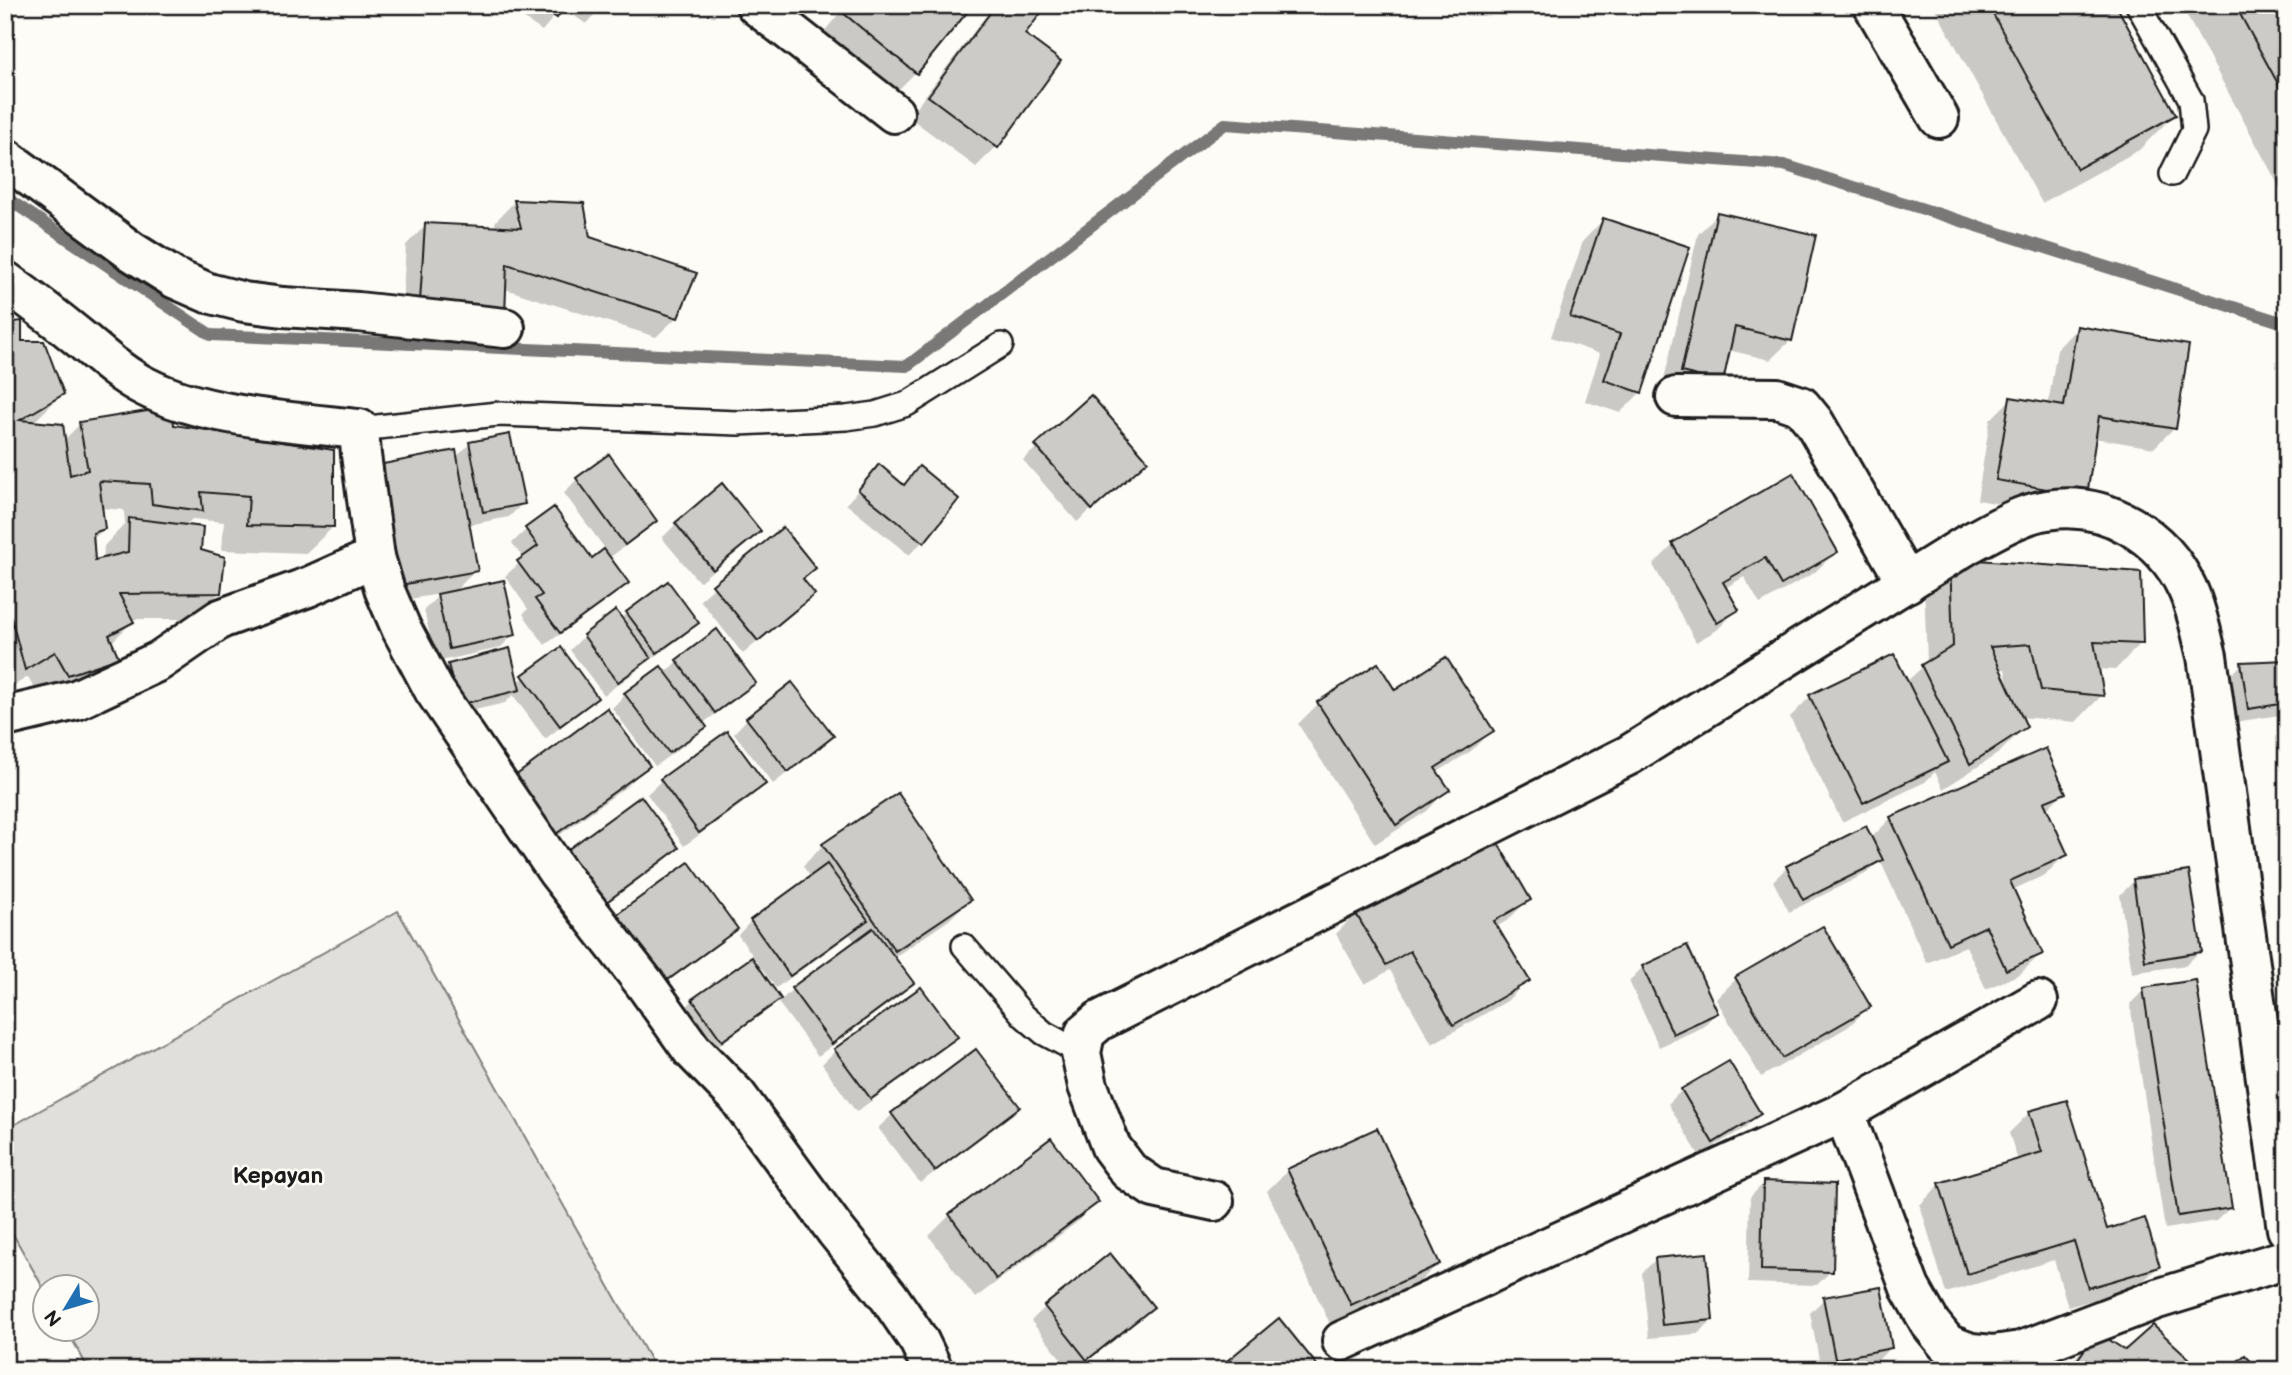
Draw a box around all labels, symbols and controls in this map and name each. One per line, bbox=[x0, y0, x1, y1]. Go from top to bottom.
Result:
district label: Kepayan bbox=[233, 1162, 323, 1190]
north arrow bbox=[32, 1274, 102, 1344]
text: N bbox=[40, 1305, 67, 1330]

